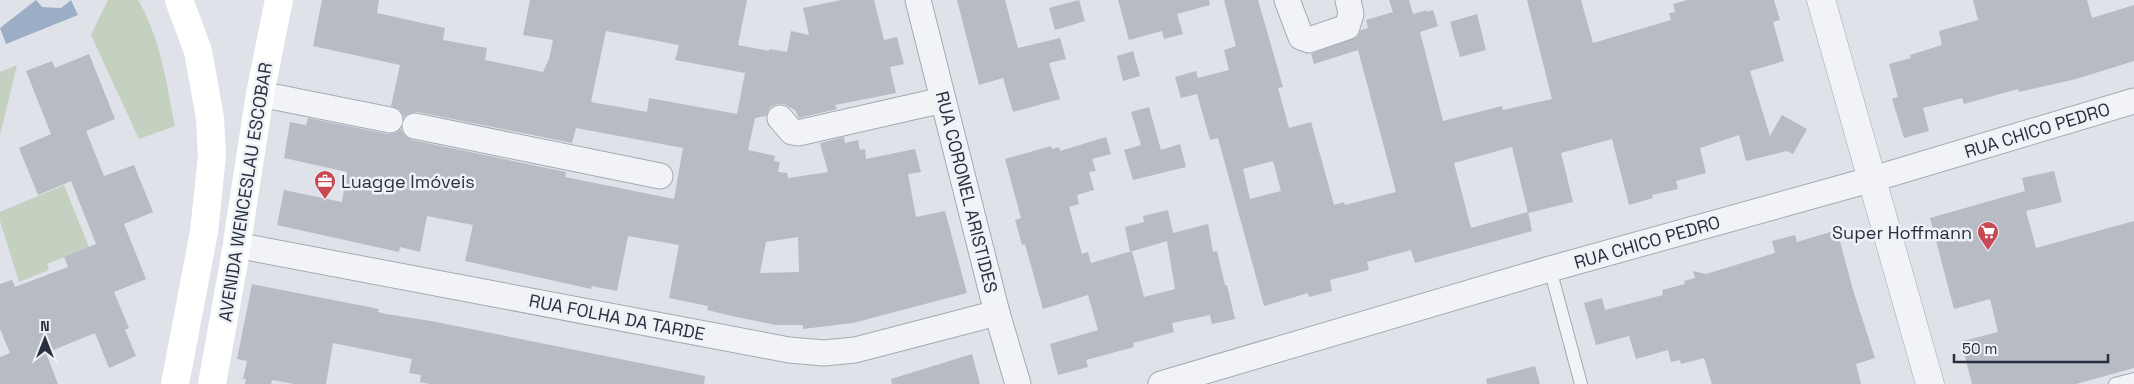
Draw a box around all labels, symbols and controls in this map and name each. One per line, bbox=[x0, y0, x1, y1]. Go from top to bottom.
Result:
street label: AVENIDA WENCESLAU ESCOBAR bbox=[213, 61, 277, 323]
street label: RUA CORONEL ARISTIDES bbox=[931, 89, 1003, 295]
street label: RUA CHICO PEDRO bbox=[1961, 97, 2113, 163]
office icon: Luagge Imóveis bbox=[313, 169, 337, 200]
place label: Luagge Imóveis bbox=[341, 170, 475, 193]
street label: RUA CHICO PEDRO bbox=[1571, 210, 1723, 274]
supermarket icon: Super Hoffmann bbox=[1976, 220, 2000, 251]
place label: Super Hoffmann bbox=[1832, 221, 1972, 244]
street label: RUA FOLHA DA TARDE bbox=[527, 289, 707, 345]
north arrow bbox=[20, 314, 70, 364]
text: N bbox=[40, 317, 50, 335]
scale bar bbox=[1954, 332, 2108, 364]
text: 50 m bbox=[1962, 339, 1997, 358]

